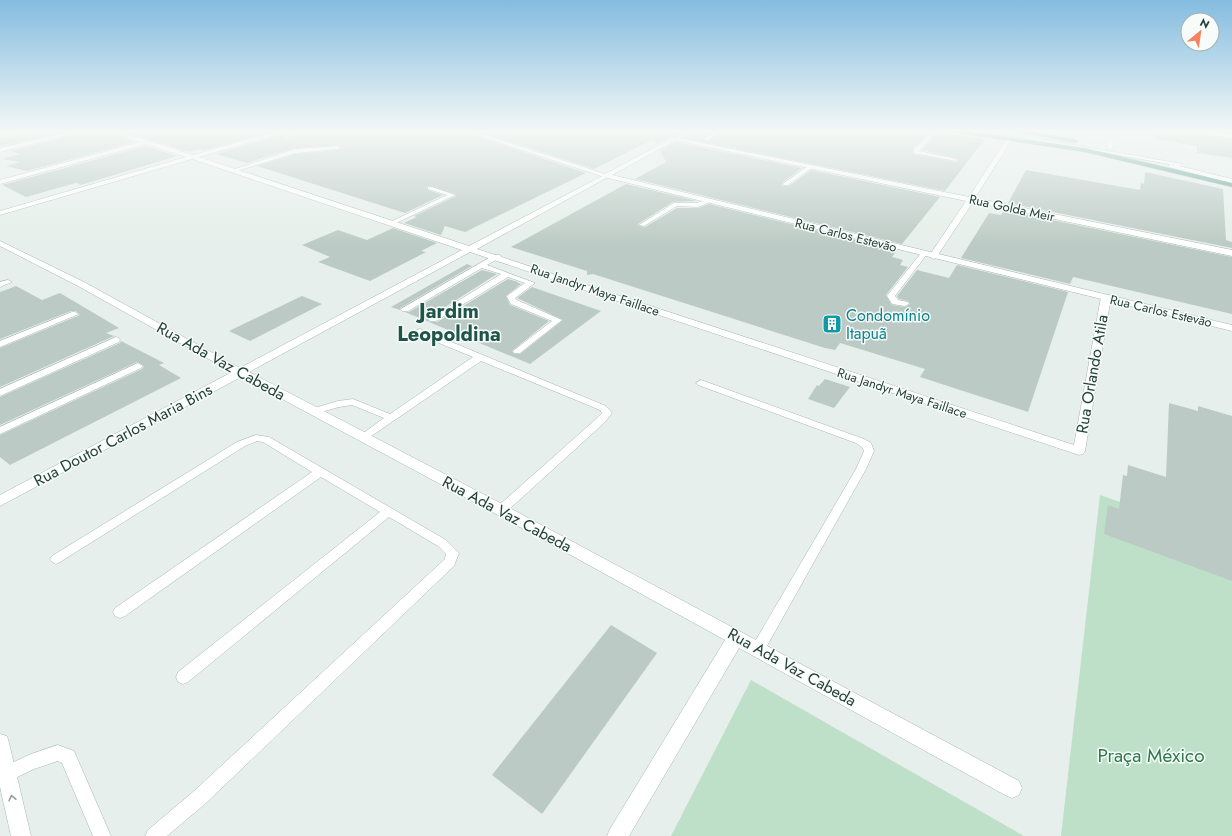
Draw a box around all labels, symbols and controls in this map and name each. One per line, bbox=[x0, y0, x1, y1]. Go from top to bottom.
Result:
north arrow bbox=[1180, 12, 1220, 52]
text: N bbox=[1197, 14, 1213, 32]
street label: Rua Golda Meir bbox=[967, 190, 1057, 226]
street label: Rua Carlos Estevão bbox=[793, 213, 899, 257]
street label: Rua Jandyr Maya Faillace bbox=[528, 259, 662, 321]
street label: Rua Carlos Estevão bbox=[1108, 290, 1214, 332]
district label: Jardim Leopoldina bbox=[397, 297, 501, 349]
place label: Condomínio Itapuã bbox=[846, 304, 930, 345]
building icon: Condomínio Itapuã bbox=[821, 313, 843, 335]
street label: Rua Orlando Atila bbox=[1070, 313, 1114, 435]
street label: Rua Ada Vaz Cabeda bbox=[153, 316, 289, 406]
street label: Rua Jandyr Maya Faillace bbox=[835, 363, 970, 423]
street label: Rua Doutor Carlos Maria Bins bbox=[30, 378, 216, 492]
street label: Rua Ada Vaz Cabeda bbox=[438, 470, 576, 558]
street label: Rua Ada Vaz Cabeda bbox=[724, 622, 860, 712]
park label: Praça México bbox=[1097, 742, 1205, 769]
one-way arrow bbox=[8, 795, 17, 802]

